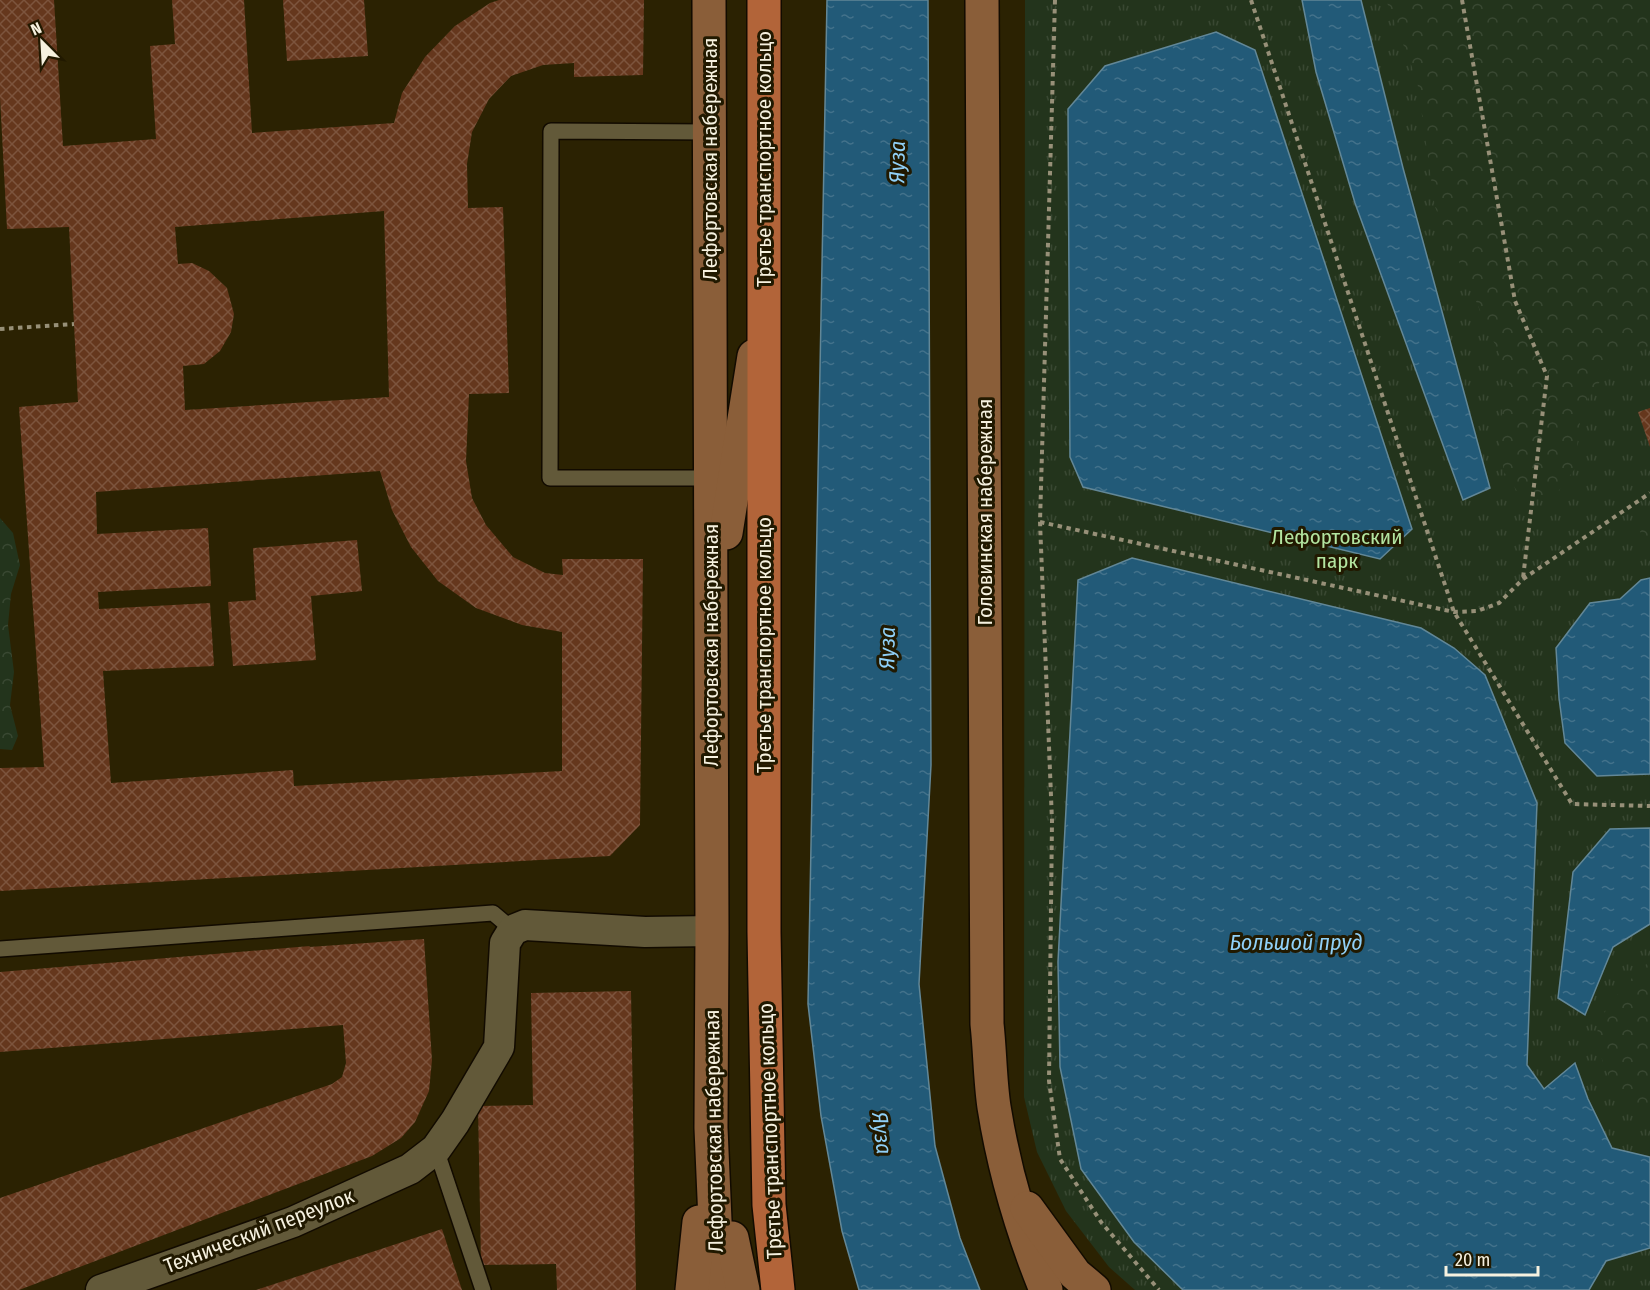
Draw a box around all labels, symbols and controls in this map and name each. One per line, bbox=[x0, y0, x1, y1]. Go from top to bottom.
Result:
north arrow bbox=[12, 12, 72, 72]
text: N bbox=[28, 18, 44, 39]
street label: Третье транспортное кольцо bbox=[751, 31, 777, 287]
street label: Лефортовская набережная bbox=[697, 37, 723, 281]
water label: Яуза bbox=[883, 140, 911, 185]
street label: Головинская набережная bbox=[972, 399, 998, 625]
street label: Третье транспортное кольцо bbox=[751, 517, 777, 773]
street label: Лефортовская набережная bbox=[698, 523, 724, 767]
park label: Лефортовский парк bbox=[1272, 524, 1402, 574]
water label: Яуза bbox=[873, 626, 901, 671]
water label: Большой пруд bbox=[1229, 929, 1363, 956]
street label: Третье транспортное кольцо bbox=[753, 1003, 787, 1259]
street label: Лефортовская набережная bbox=[699, 1009, 729, 1253]
water label: Яуза bbox=[866, 1109, 898, 1156]
street label: Технический переулок bbox=[160, 1183, 358, 1279]
scale bar bbox=[1446, 1239, 1538, 1277]
text: 20 m bbox=[1455, 1249, 1490, 1271]

